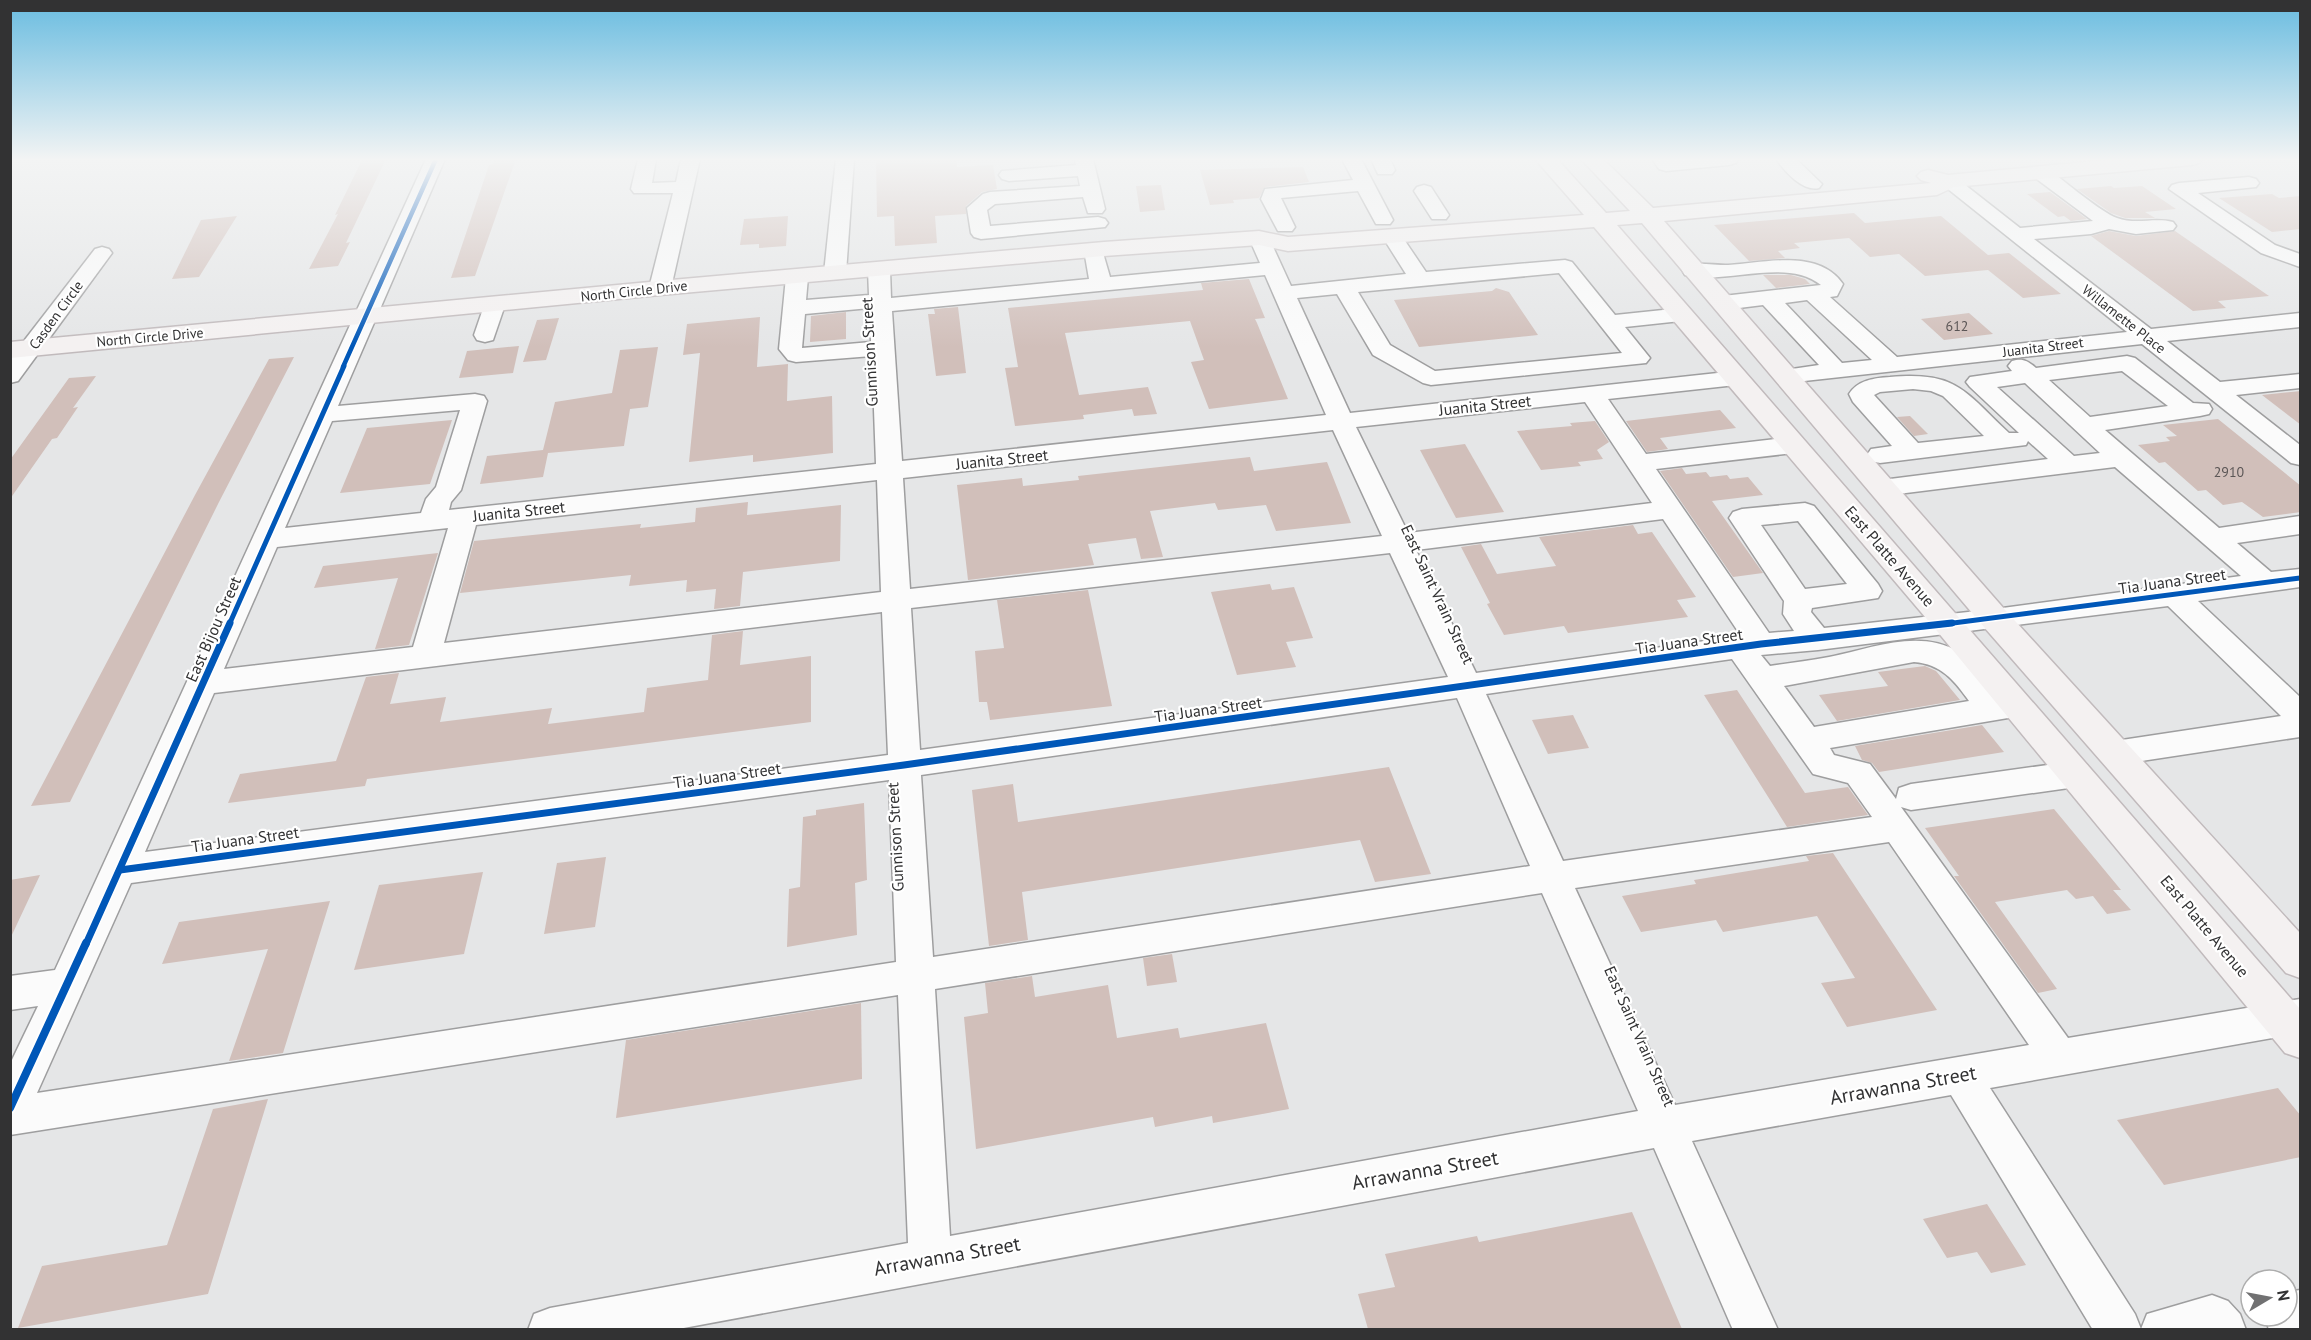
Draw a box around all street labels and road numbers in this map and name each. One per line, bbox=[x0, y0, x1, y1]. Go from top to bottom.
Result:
street label: North Circle Drive bbox=[580, 276, 688, 306]
street label: Casden Circle bbox=[25, 277, 87, 353]
street label: Willamette Place bbox=[2079, 281, 2169, 357]
street label: Gunnison Street bbox=[856, 296, 882, 407]
street label: North Circle Drive bbox=[96, 323, 204, 351]
street label: Juanita Street bbox=[2001, 333, 2085, 361]
street label: Juanita Street bbox=[1437, 390, 1533, 420]
street label: Juanita Street bbox=[954, 444, 1050, 474]
street label: Juanita Street bbox=[471, 496, 567, 526]
street label: East Platte Avenue bbox=[1841, 502, 1939, 610]
street label: East Saint Vrain Street bbox=[1397, 521, 1479, 667]
street label: Tia Juana Street bbox=[2117, 563, 2228, 598]
street label: East Bijou Street bbox=[181, 573, 245, 685]
street label: Tia Juana Street bbox=[1634, 623, 1745, 658]
street label: Tia Juana Street bbox=[1153, 691, 1264, 726]
street label: Tia Juana Street bbox=[672, 757, 783, 792]
street label: Gunnison Street bbox=[882, 781, 908, 892]
street label: Tia Juana Street bbox=[190, 821, 301, 856]
street label: East Platte Avenue bbox=[2157, 871, 2253, 981]
street label: East Saint Vrain Street bbox=[1600, 963, 1680, 1110]
street label: Arrawanna Street bbox=[1828, 1059, 1978, 1111]
street label: Arrawanna Street bbox=[1350, 1144, 1500, 1196]
street label: Arrawanna Street bbox=[872, 1230, 1022, 1282]

